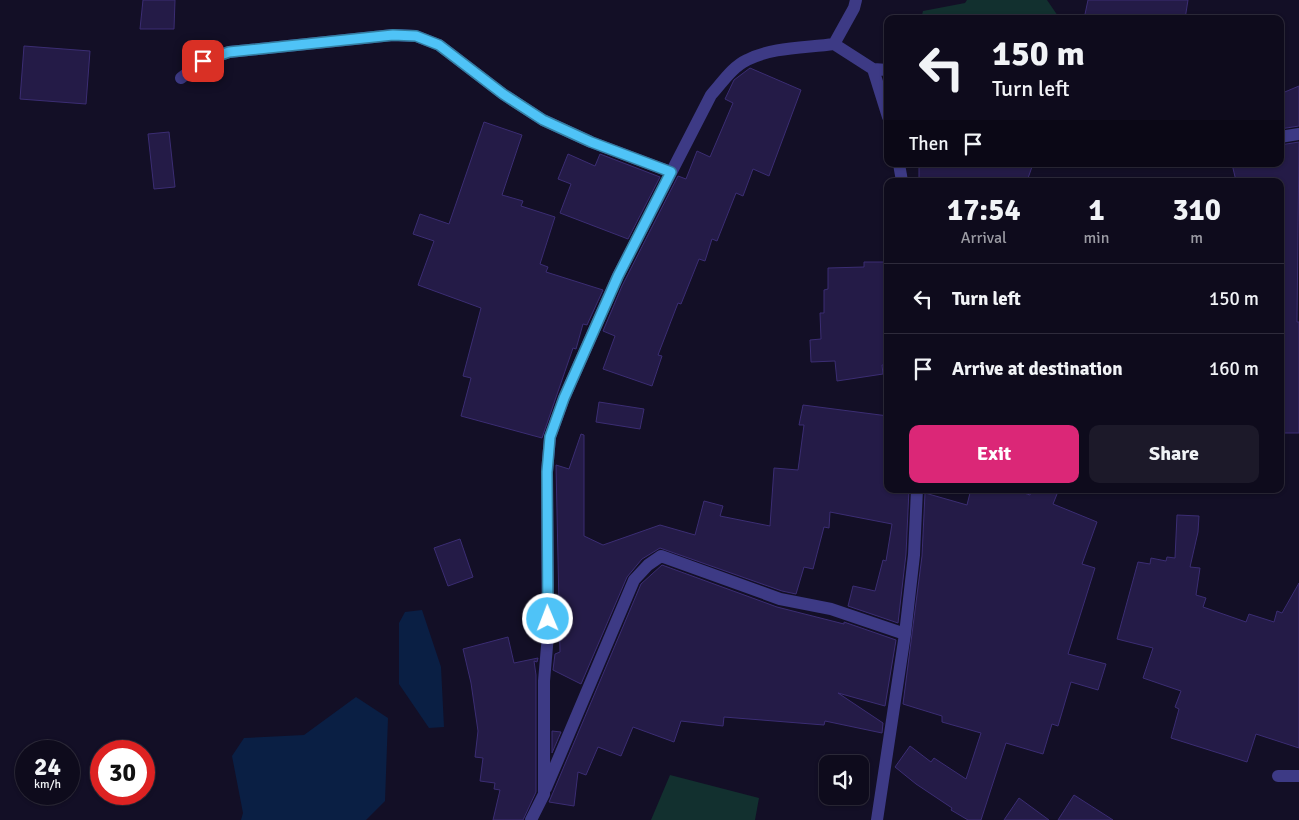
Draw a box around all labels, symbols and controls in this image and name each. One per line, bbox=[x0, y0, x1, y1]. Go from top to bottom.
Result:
text: 150 m bbox=[992, 32, 1085, 75]
icon: left bbox=[909, 35, 974, 100]
pin bbox=[182, 40, 224, 82]
icon: arrive bbox=[189, 47, 217, 75]
text: Turn left bbox=[992, 75, 1070, 102]
icon: arrive bbox=[959, 130, 987, 158]
text: Then bbox=[909, 132, 949, 156]
text: 17:54 bbox=[947, 192, 1021, 229]
text: 1 bbox=[1088, 192, 1105, 229]
text: 310 bbox=[1172, 192, 1221, 229]
text: Arrival bbox=[961, 228, 1007, 248]
text: min bbox=[1084, 228, 1109, 248]
text: m bbox=[1190, 228, 1203, 248]
icon: left bbox=[909, 285, 937, 313]
text: Turn left bbox=[952, 287, 1021, 311]
text: 150 m bbox=[1209, 287, 1259, 311]
icon: arrive bbox=[909, 355, 937, 383]
text: Arrive at destination bbox=[952, 357, 1123, 381]
text: 160 m bbox=[1209, 357, 1259, 381]
button: Exit bbox=[909, 425, 1079, 483]
button: Share bbox=[1089, 425, 1259, 483]
position arrow bbox=[521, 592, 573, 644]
speed limit sign: 30 bbox=[90, 740, 155, 805]
text: 24 bbox=[34, 751, 61, 782]
map controls bbox=[819, 755, 869, 805]
button: sound bbox=[819, 755, 869, 805]
text: km/h bbox=[34, 777, 61, 792]

